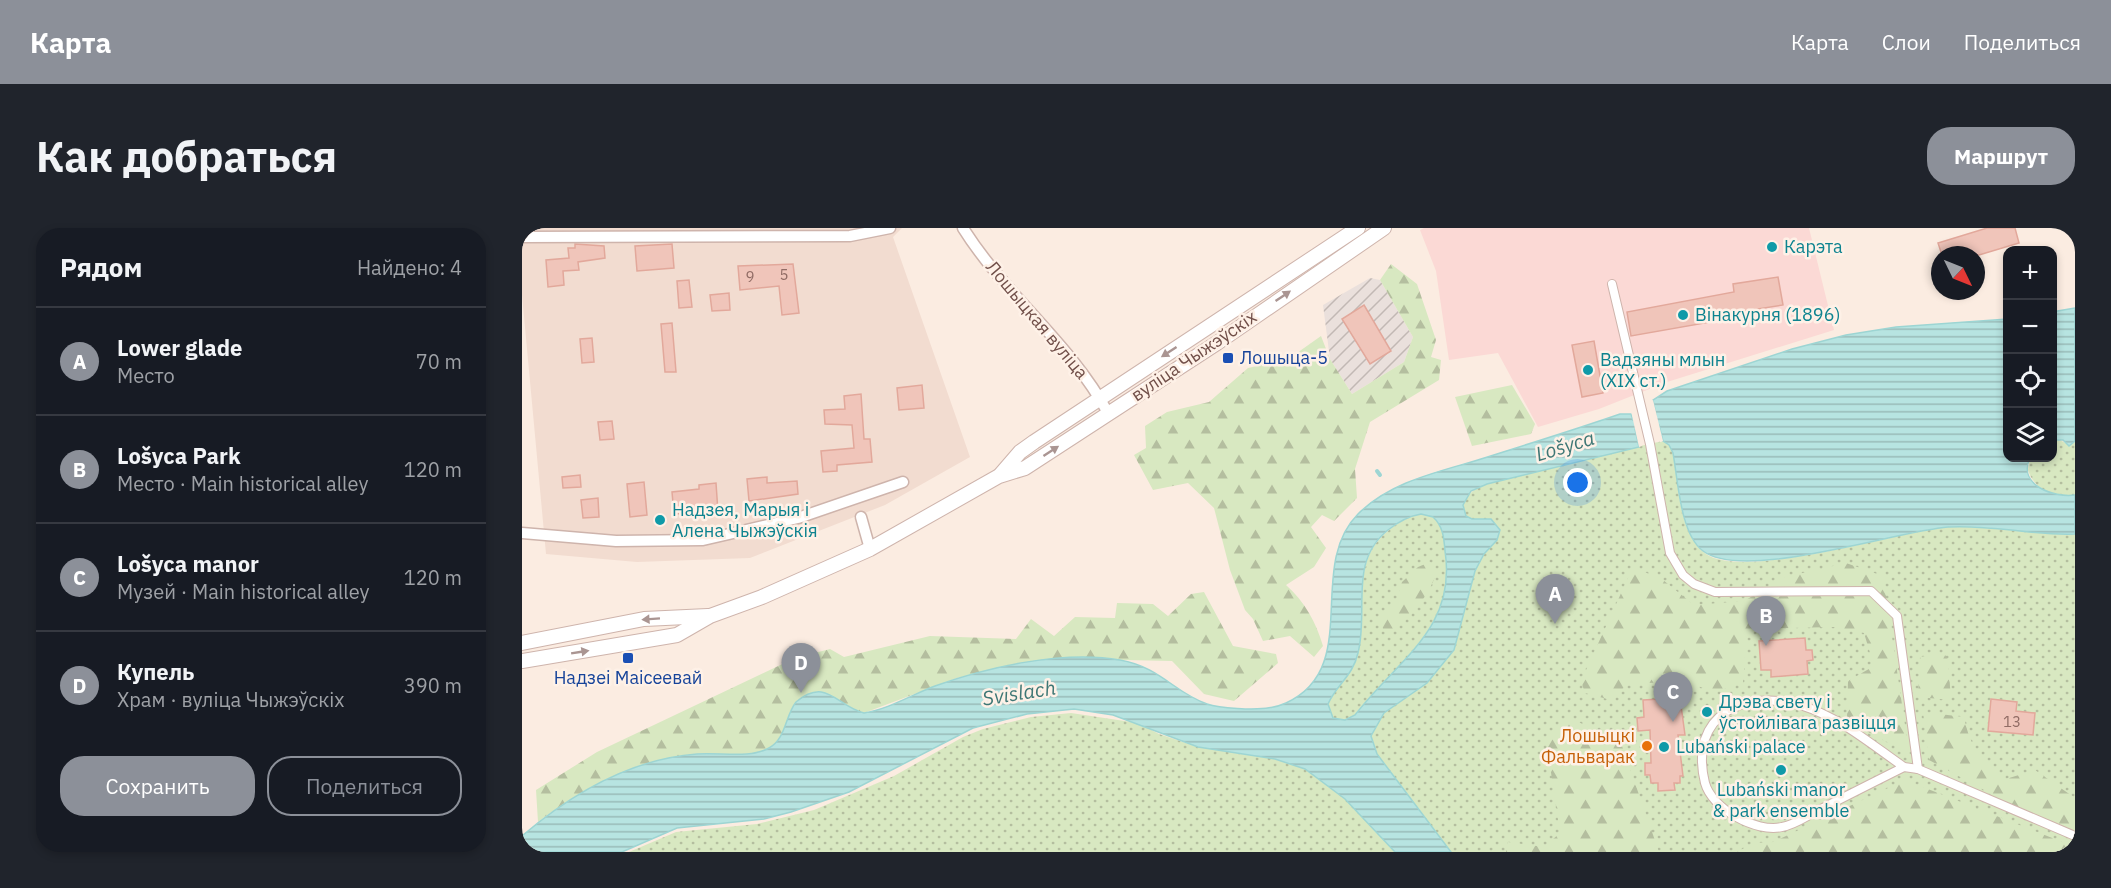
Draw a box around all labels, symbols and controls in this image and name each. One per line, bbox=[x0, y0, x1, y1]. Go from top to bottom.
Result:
text: Карта bbox=[30, 24, 111, 61]
text: Карта bbox=[1791, 28, 1849, 56]
text: Слои bbox=[1882, 28, 1931, 56]
text: Поделиться bbox=[1964, 28, 2081, 56]
button: Маршрут bbox=[1927, 127, 2075, 185]
text: Как добраться bbox=[36, 129, 337, 184]
place label: Карэта bbox=[1784, 235, 1843, 258]
marker: Карэта bbox=[1765, 240, 1779, 254]
north arrow bbox=[1931, 246, 1985, 300]
map controls bbox=[2003, 246, 2057, 462]
button: + bbox=[2003, 246, 2057, 300]
text: Рядом bbox=[60, 250, 142, 284]
text: Найдено: 4 bbox=[357, 254, 462, 281]
street label: Лошыцкая вуліца bbox=[981, 256, 1094, 384]
house number: 5 bbox=[779, 265, 789, 284]
house number: 9 bbox=[745, 267, 755, 286]
one-way arrow bbox=[1275, 290, 1291, 302]
button: − bbox=[2003, 300, 2057, 354]
place label: Вінакурня (1896) bbox=[1695, 303, 1841, 326]
street label: вуліца Чыжэўскіх bbox=[1126, 305, 1261, 406]
marker: Вінакурня (1896) bbox=[1676, 308, 1690, 322]
text: Lower glade bbox=[117, 333, 242, 362]
one-way arrow bbox=[1161, 346, 1177, 358]
place label: Лошыца-5 bbox=[1240, 346, 1328, 369]
text: A bbox=[73, 348, 86, 375]
text: 70 m bbox=[416, 348, 462, 375]
place label: Вадзяны млын (XIX ст.) bbox=[1600, 348, 1725, 392]
marker: Лошыца-5 bbox=[1221, 351, 1235, 365]
button: locate bbox=[2003, 354, 2057, 408]
text: Место bbox=[117, 362, 175, 389]
marker: Вадзяны млын (XIX ст.) bbox=[1581, 363, 1595, 377]
button: layers bbox=[2003, 408, 2057, 462]
water label: Lošyca bbox=[1532, 424, 1598, 467]
text: Lošyca Park bbox=[117, 441, 241, 470]
one-way arrow bbox=[1043, 445, 1059, 456]
text: B bbox=[73, 456, 86, 483]
text: 120 m bbox=[404, 456, 462, 483]
your location bbox=[1563, 468, 1592, 497]
text: Место · Main historical alley bbox=[117, 470, 368, 497]
place label: Надзея, Марыя і Алена Чыжэўскія bbox=[672, 498, 818, 542]
marker: Надзея, Марыя і Алена Чыжэўскія bbox=[653, 513, 667, 527]
text: Lošyca manor bbox=[117, 549, 259, 578]
text: C bbox=[73, 564, 86, 591]
text: 120 m bbox=[404, 564, 462, 591]
pin: A bbox=[1536, 574, 1574, 624]
text: Музей · Main historical alley bbox=[117, 578, 370, 605]
pin: B bbox=[1746, 596, 1786, 646]
one-way arrow bbox=[642, 614, 661, 623]
pin: D bbox=[782, 644, 820, 693]
one-way arrow bbox=[570, 647, 589, 656]
marker: Надзеі Маісеевай bbox=[621, 651, 635, 665]
text: Купель bbox=[117, 657, 194, 686]
place label: Надзеі Маісеевай bbox=[554, 666, 702, 689]
text: D bbox=[73, 672, 86, 699]
text: 390 m bbox=[404, 672, 462, 699]
pin: C bbox=[1654, 672, 1692, 722]
water label: Svislach bbox=[980, 673, 1058, 712]
text: Храм · вуліца Чыжэўскіх bbox=[117, 686, 344, 713]
place label: Дрэва свету і ўстойлівага развіцця bbox=[1719, 690, 1896, 734]
marker: Дрэва свету і ўстойлівага развіцця bbox=[1700, 705, 1714, 719]
house number: 13 bbox=[2003, 712, 2021, 731]
place label: Лошыцкі Фальварак bbox=[1541, 724, 1635, 768]
place label: Lubański palace bbox=[1676, 735, 1806, 758]
marker: Лошыцкі Фальварак bbox=[1640, 739, 1654, 753]
marker: Lubański palace bbox=[1657, 740, 1671, 754]
button: Сохранить bbox=[60, 756, 255, 816]
button: Поделиться bbox=[267, 756, 462, 816]
marker: Lubański manor & park ensemble bbox=[1774, 763, 1788, 777]
place label: Lubański manor & park ensemble bbox=[1713, 778, 1850, 822]

